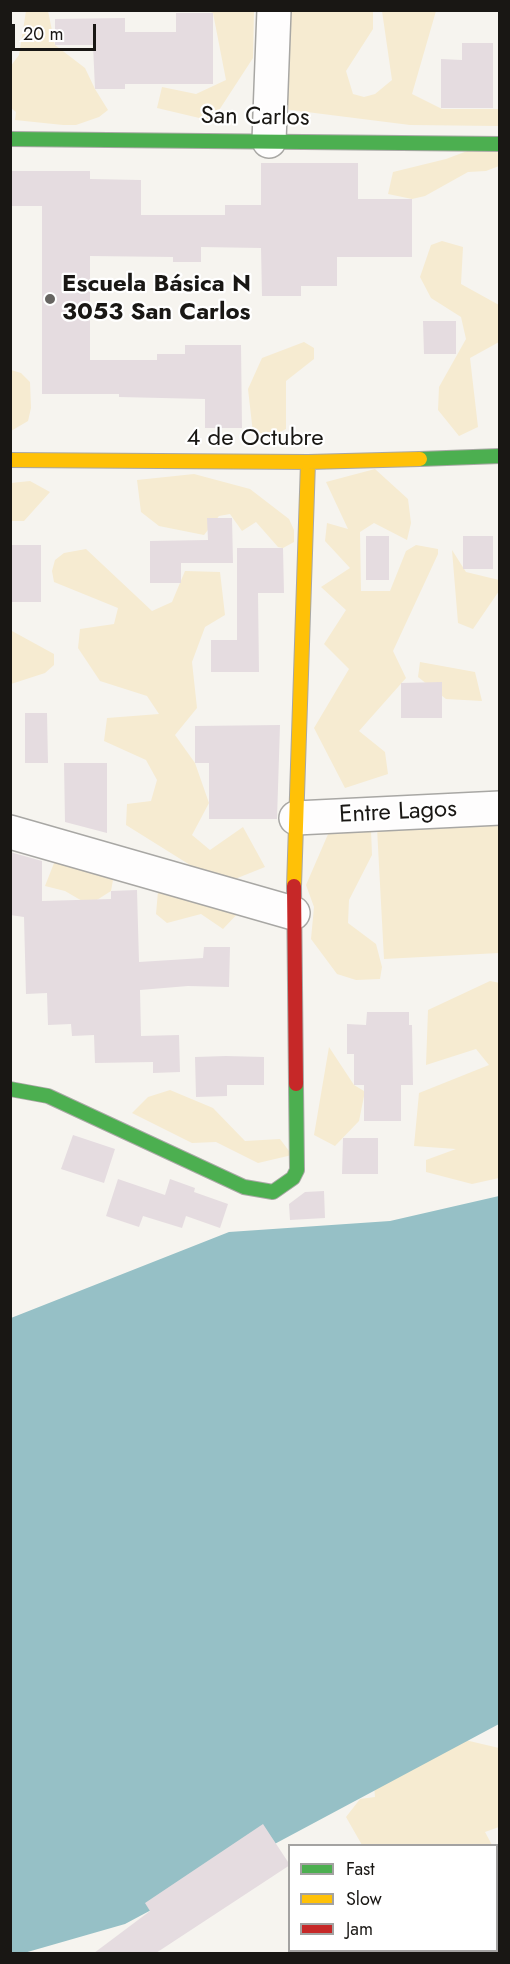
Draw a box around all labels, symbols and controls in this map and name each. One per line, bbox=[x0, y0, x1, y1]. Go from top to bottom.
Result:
scale bar bbox=[15, 12, 99, 50]
text: 20 m bbox=[23, 21, 63, 47]
street label: San Carlos bbox=[200, 103, 310, 133]
place label: Escuela Básica N 3053 San Carlos bbox=[62, 271, 251, 327]
marker: Escuela Básica N 3053 San Carlos bbox=[43, 292, 57, 306]
street label: 4 de Octubre bbox=[186, 425, 324, 453]
street label: Entre Lagos bbox=[338, 796, 458, 830]
legend bbox=[288, 1844, 498, 1952]
text: Fast bbox=[346, 1856, 375, 1882]
text: Slow bbox=[346, 1886, 382, 1912]
text: Jam bbox=[346, 1916, 373, 1942]

